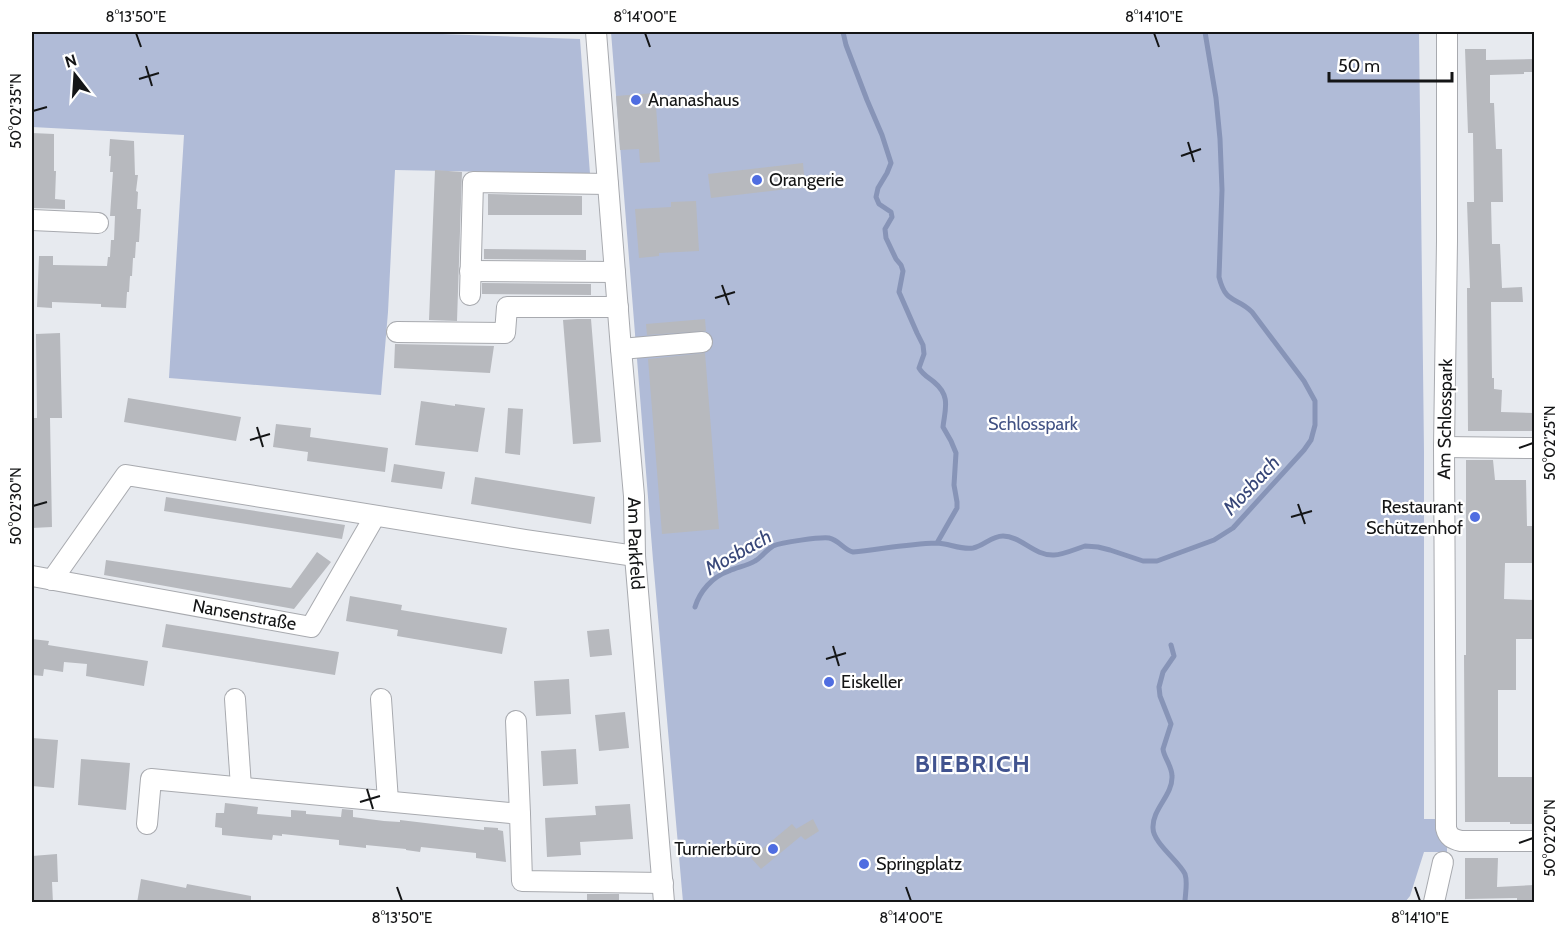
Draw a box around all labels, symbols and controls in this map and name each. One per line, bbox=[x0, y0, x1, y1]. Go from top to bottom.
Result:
text: 8°13'50"E bbox=[106, 8, 166, 26]
text: 8°14'00"E bbox=[613, 8, 677, 26]
text: 8°14'10"E bbox=[1125, 8, 1183, 26]
north arrow bbox=[45, 45, 105, 105]
scale bar bbox=[1329, 45, 1452, 83]
text: N bbox=[63, 50, 79, 72]
text: 50 m bbox=[1338, 55, 1380, 77]
text: 50°02'35"N bbox=[7, 73, 25, 149]
place label: Ananashaus bbox=[648, 89, 739, 111]
marker: Ananashaus bbox=[629, 93, 643, 107]
place label: Orangerie bbox=[769, 169, 844, 191]
marker: Orangerie bbox=[750, 173, 764, 187]
street label: Am Schlosspark bbox=[1433, 358, 1457, 480]
text: 50°02'25"N bbox=[1541, 405, 1559, 481]
park label: Schlosspark bbox=[988, 413, 1079, 435]
water label: Mosbach bbox=[1217, 450, 1284, 520]
text: 50°02'30"N bbox=[7, 467, 25, 545]
place label: Restaurant Schützenhof bbox=[1366, 496, 1463, 539]
street label: Am Parkfeld bbox=[623, 497, 649, 591]
marker: Restaurant Schützenhof bbox=[1468, 510, 1482, 524]
water label: Mosbach bbox=[700, 524, 776, 581]
street label: Nansenstraße bbox=[191, 595, 298, 635]
place label: Eiskeller bbox=[841, 671, 903, 693]
marker: Eiskeller bbox=[822, 675, 836, 689]
district label: BIEBRICH bbox=[915, 749, 1031, 778]
text: 50°02'20"N bbox=[1541, 799, 1559, 877]
place label: Turnierbüro bbox=[674, 838, 761, 860]
marker: Turnierbüro bbox=[766, 842, 780, 856]
place label: Springplatz bbox=[876, 853, 963, 875]
marker: Springplatz bbox=[857, 857, 871, 871]
text: 8°13'50"E bbox=[372, 909, 432, 927]
text: 8°14'00"E bbox=[879, 909, 943, 927]
text: 8°14'10"E bbox=[1391, 909, 1449, 927]

